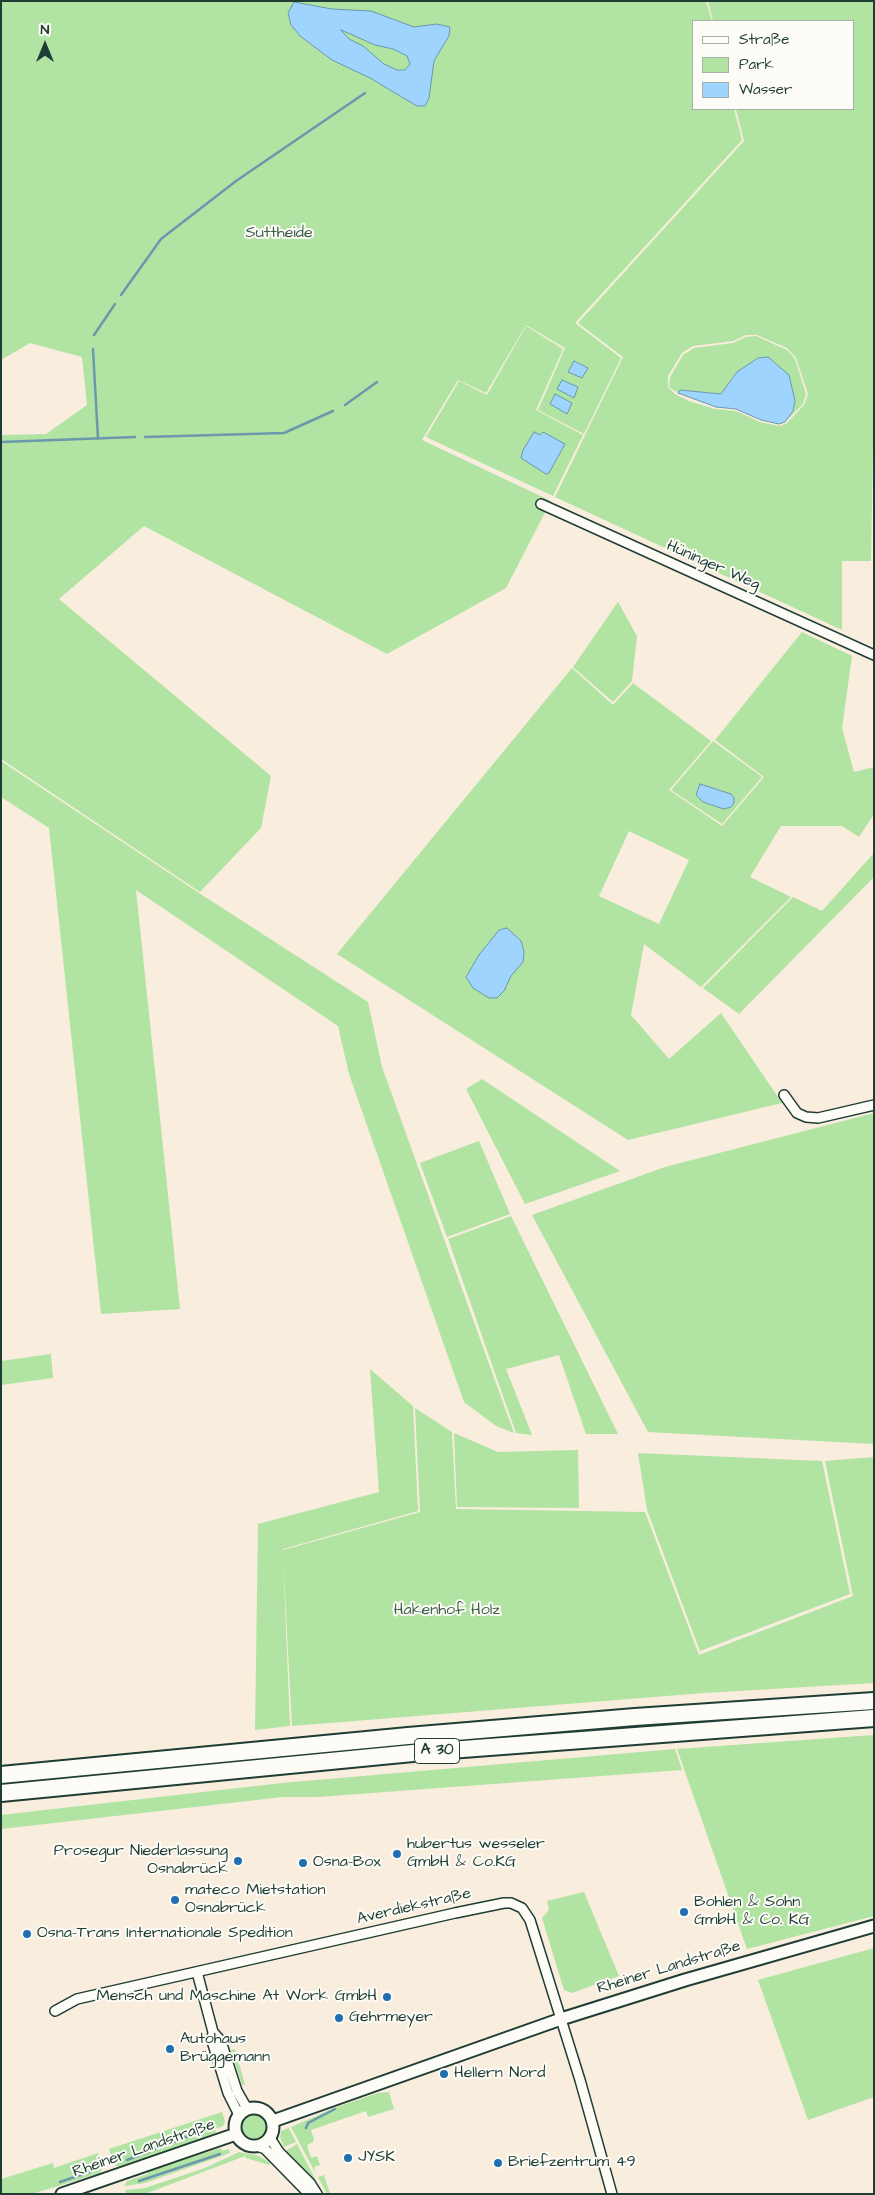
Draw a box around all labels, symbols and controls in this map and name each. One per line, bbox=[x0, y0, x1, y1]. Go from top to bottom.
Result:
north arrow bbox=[20, 20, 70, 70]
text: N bbox=[41, 20, 49, 40]
legend bbox=[692, 20, 855, 110]
text: Straße bbox=[739, 29, 789, 50]
text: Park bbox=[739, 54, 774, 75]
text: Wasser bbox=[739, 79, 792, 100]
park label: Suttheide bbox=[245, 224, 313, 244]
street label: Hüninger Weg bbox=[663, 537, 763, 595]
park label: Hakenhof Holz bbox=[394, 1601, 500, 1621]
road number: A 30 bbox=[414, 1738, 460, 1764]
place label: hubertus wesseler GmbH & Co.KG bbox=[407, 1835, 545, 1873]
place label: Prosegur Niederlassung Osnabrück bbox=[54, 1842, 228, 1880]
marker: hubertus wesseler GmbH & Co.KG bbox=[391, 1848, 403, 1860]
place label: Osna-Box bbox=[313, 1853, 381, 1873]
marker: Prosegur Niederlassung Osnabrück bbox=[232, 1855, 244, 1867]
marker: Osna-Box bbox=[297, 1857, 309, 1869]
place label: mateco Mietstation Osnabrück bbox=[185, 1881, 326, 1919]
street label: Averdiekstraße bbox=[355, 1885, 473, 1929]
place label: Bohlen & Sohn GmbH & Co. KG bbox=[694, 1893, 809, 1931]
marker: mateco Mietstation Osnabrück bbox=[169, 1894, 181, 1906]
marker: Bohlen & Sohn GmbH & Co. KG bbox=[678, 1906, 690, 1918]
place label: Osna-Trans Internationale Spedition bbox=[37, 1924, 293, 1944]
marker: Osna-Trans Internationale Spedition bbox=[21, 1928, 33, 1940]
street label: Rheiner Landstraße bbox=[595, 1937, 743, 1999]
place label: Mensch und Maschine At Work GmbH bbox=[97, 1987, 377, 2007]
marker: Mensch und Maschine At Work GmbH bbox=[381, 1991, 393, 2003]
place label: Gehrmeyer bbox=[349, 2008, 433, 2028]
marker: Gehrmeyer bbox=[333, 2012, 345, 2024]
place label: Autohaus Brüggemann bbox=[180, 2030, 270, 2068]
marker: Autohaus Brüggemann bbox=[164, 2043, 176, 2055]
place label: Hellern Nord bbox=[454, 2064, 545, 2084]
marker: Hellern Nord bbox=[438, 2068, 450, 2080]
street label: Rheiner Landstraße bbox=[70, 2116, 218, 2182]
place label: JYSK bbox=[358, 2148, 395, 2168]
marker: JYSK bbox=[342, 2152, 354, 2164]
place label: Briefzentrum 49 bbox=[508, 2153, 636, 2173]
marker: Briefzentrum 49 bbox=[492, 2157, 504, 2169]

